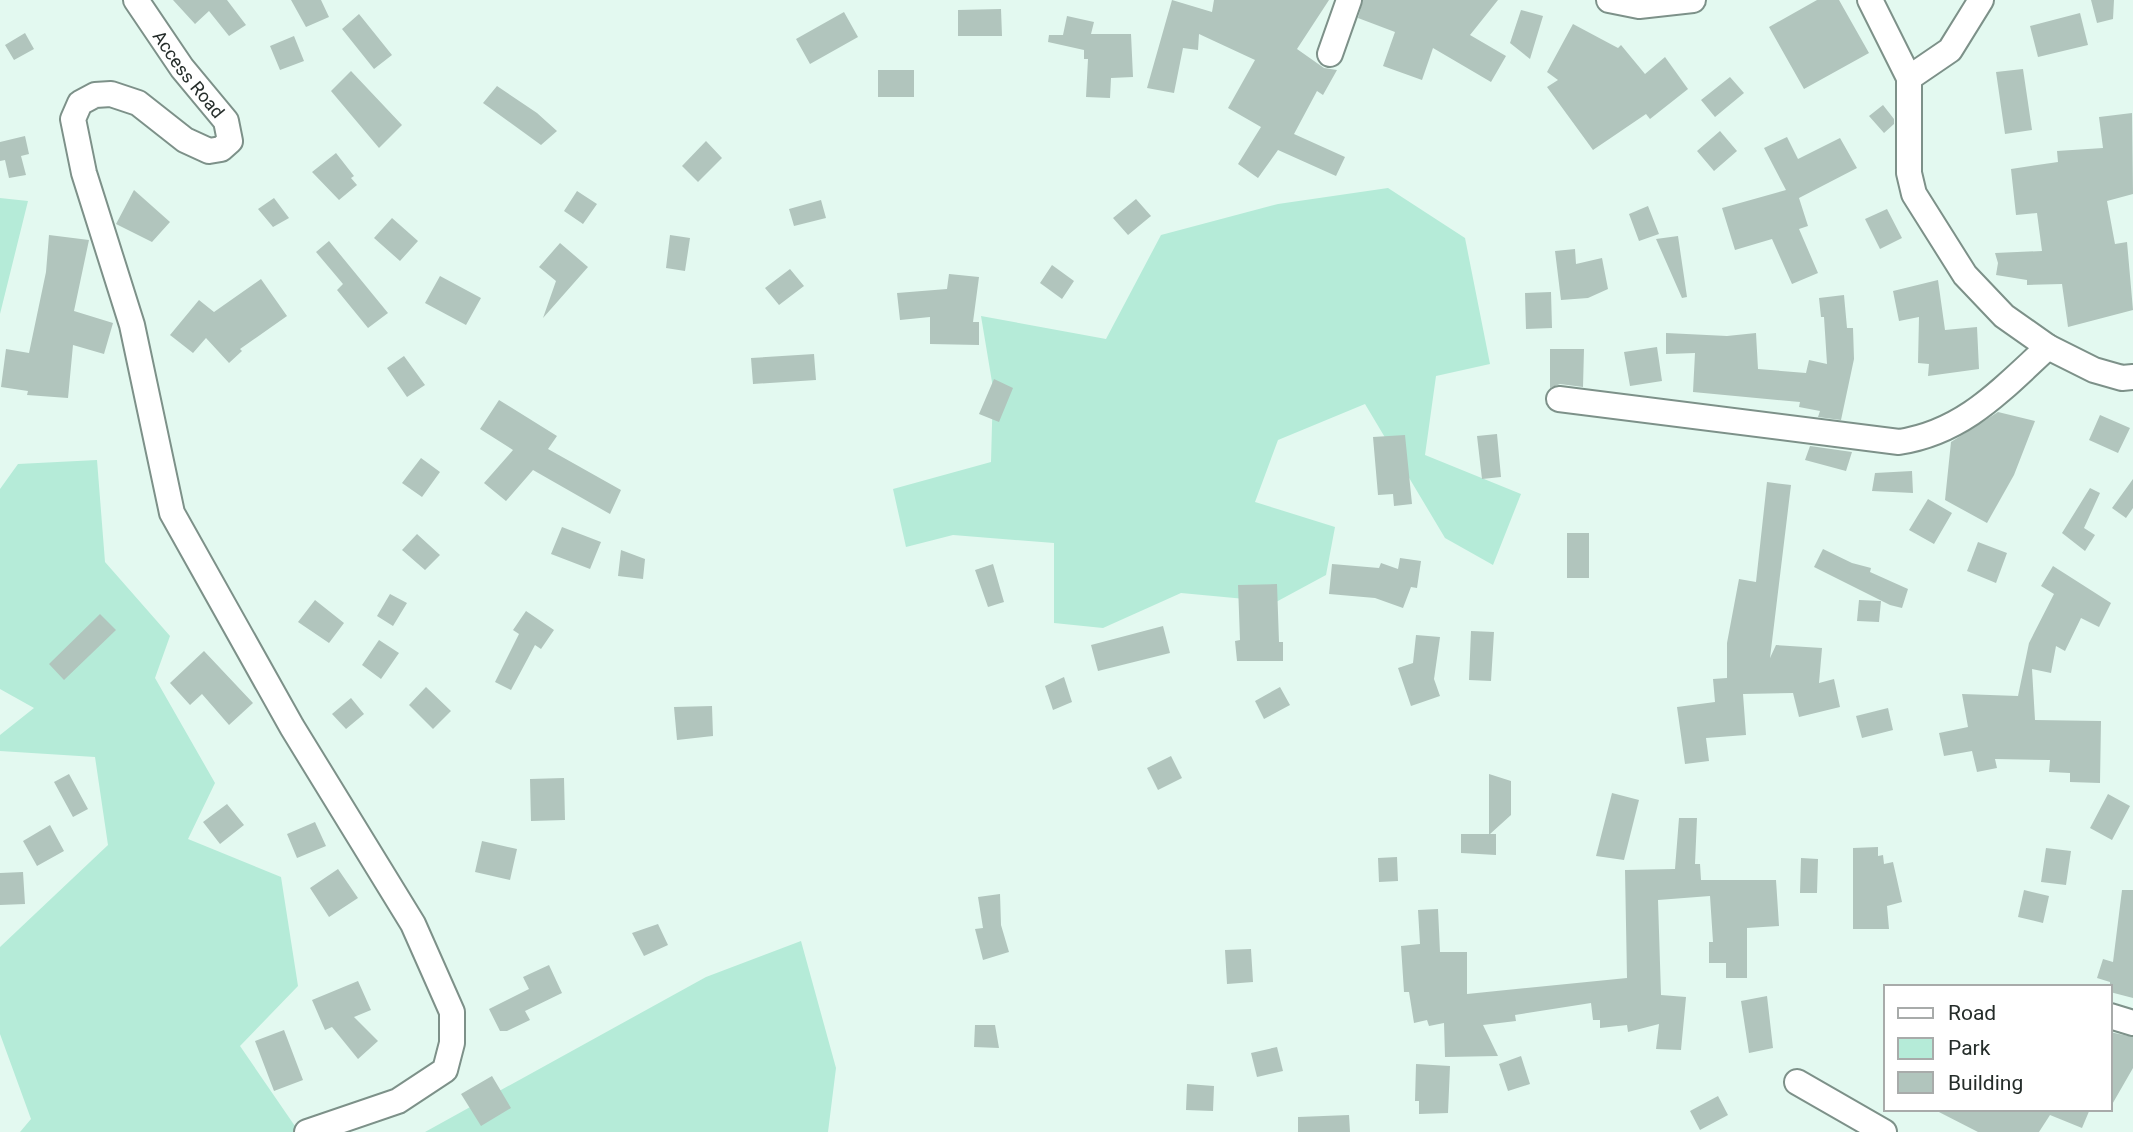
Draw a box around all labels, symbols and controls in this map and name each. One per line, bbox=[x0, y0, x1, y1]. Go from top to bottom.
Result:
street label: Access Road bbox=[149, 26, 229, 122]
legend bbox=[1884, 985, 2112, 1111]
text: Road bbox=[1948, 1001, 1996, 1025]
text: Park bbox=[1948, 1036, 1991, 1060]
text: Building bbox=[1948, 1071, 2023, 1095]

